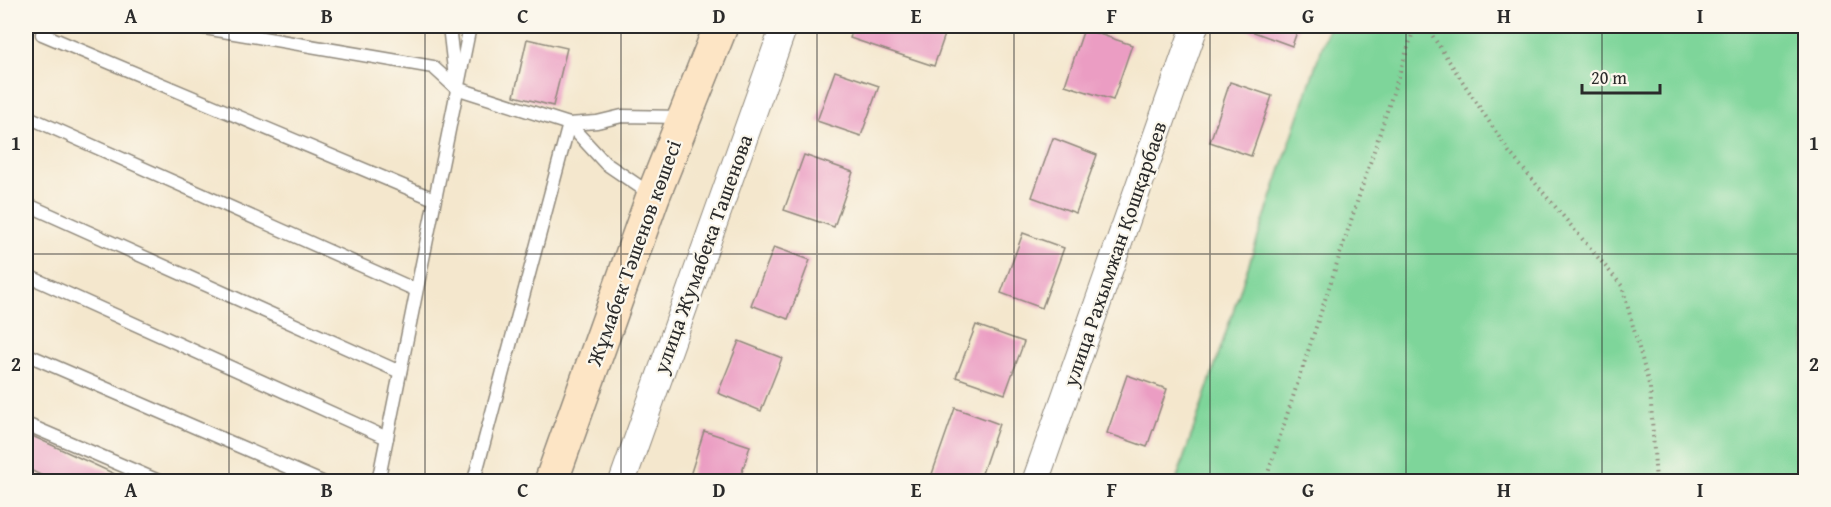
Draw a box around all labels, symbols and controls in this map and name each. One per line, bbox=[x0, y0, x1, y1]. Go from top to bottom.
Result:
text: A bbox=[125, 1, 138, 30]
text: B bbox=[321, 1, 333, 30]
text: C bbox=[517, 1, 529, 30]
text: D bbox=[712, 1, 726, 30]
text: E bbox=[911, 1, 922, 30]
text: F bbox=[1107, 1, 1117, 30]
text: G bbox=[1302, 1, 1314, 30]
text: H bbox=[1497, 1, 1511, 30]
text: I bbox=[1697, 1, 1703, 30]
scale bar bbox=[1582, 57, 1660, 95]
text: 20 m bbox=[1591, 64, 1627, 91]
street label: улица Рахымжан Қошқарбаев bbox=[1054, 117, 1175, 391]
text: 1 bbox=[11, 128, 21, 157]
text: 1 bbox=[1809, 128, 1819, 157]
street label: улица Жумабека Ташенова bbox=[644, 130, 760, 379]
street label: Жұмабек Тәшенов көшесі bbox=[578, 135, 689, 371]
text: 2 bbox=[11, 349, 21, 378]
text: 2 bbox=[1809, 349, 1819, 378]
text: A bbox=[125, 475, 138, 504]
text: B bbox=[321, 475, 333, 504]
text: C bbox=[517, 475, 529, 504]
text: D bbox=[712, 475, 726, 504]
text: E bbox=[911, 475, 922, 504]
text: F bbox=[1107, 475, 1117, 504]
text: G bbox=[1302, 475, 1314, 504]
text: H bbox=[1497, 475, 1511, 504]
text: I bbox=[1697, 475, 1703, 504]

